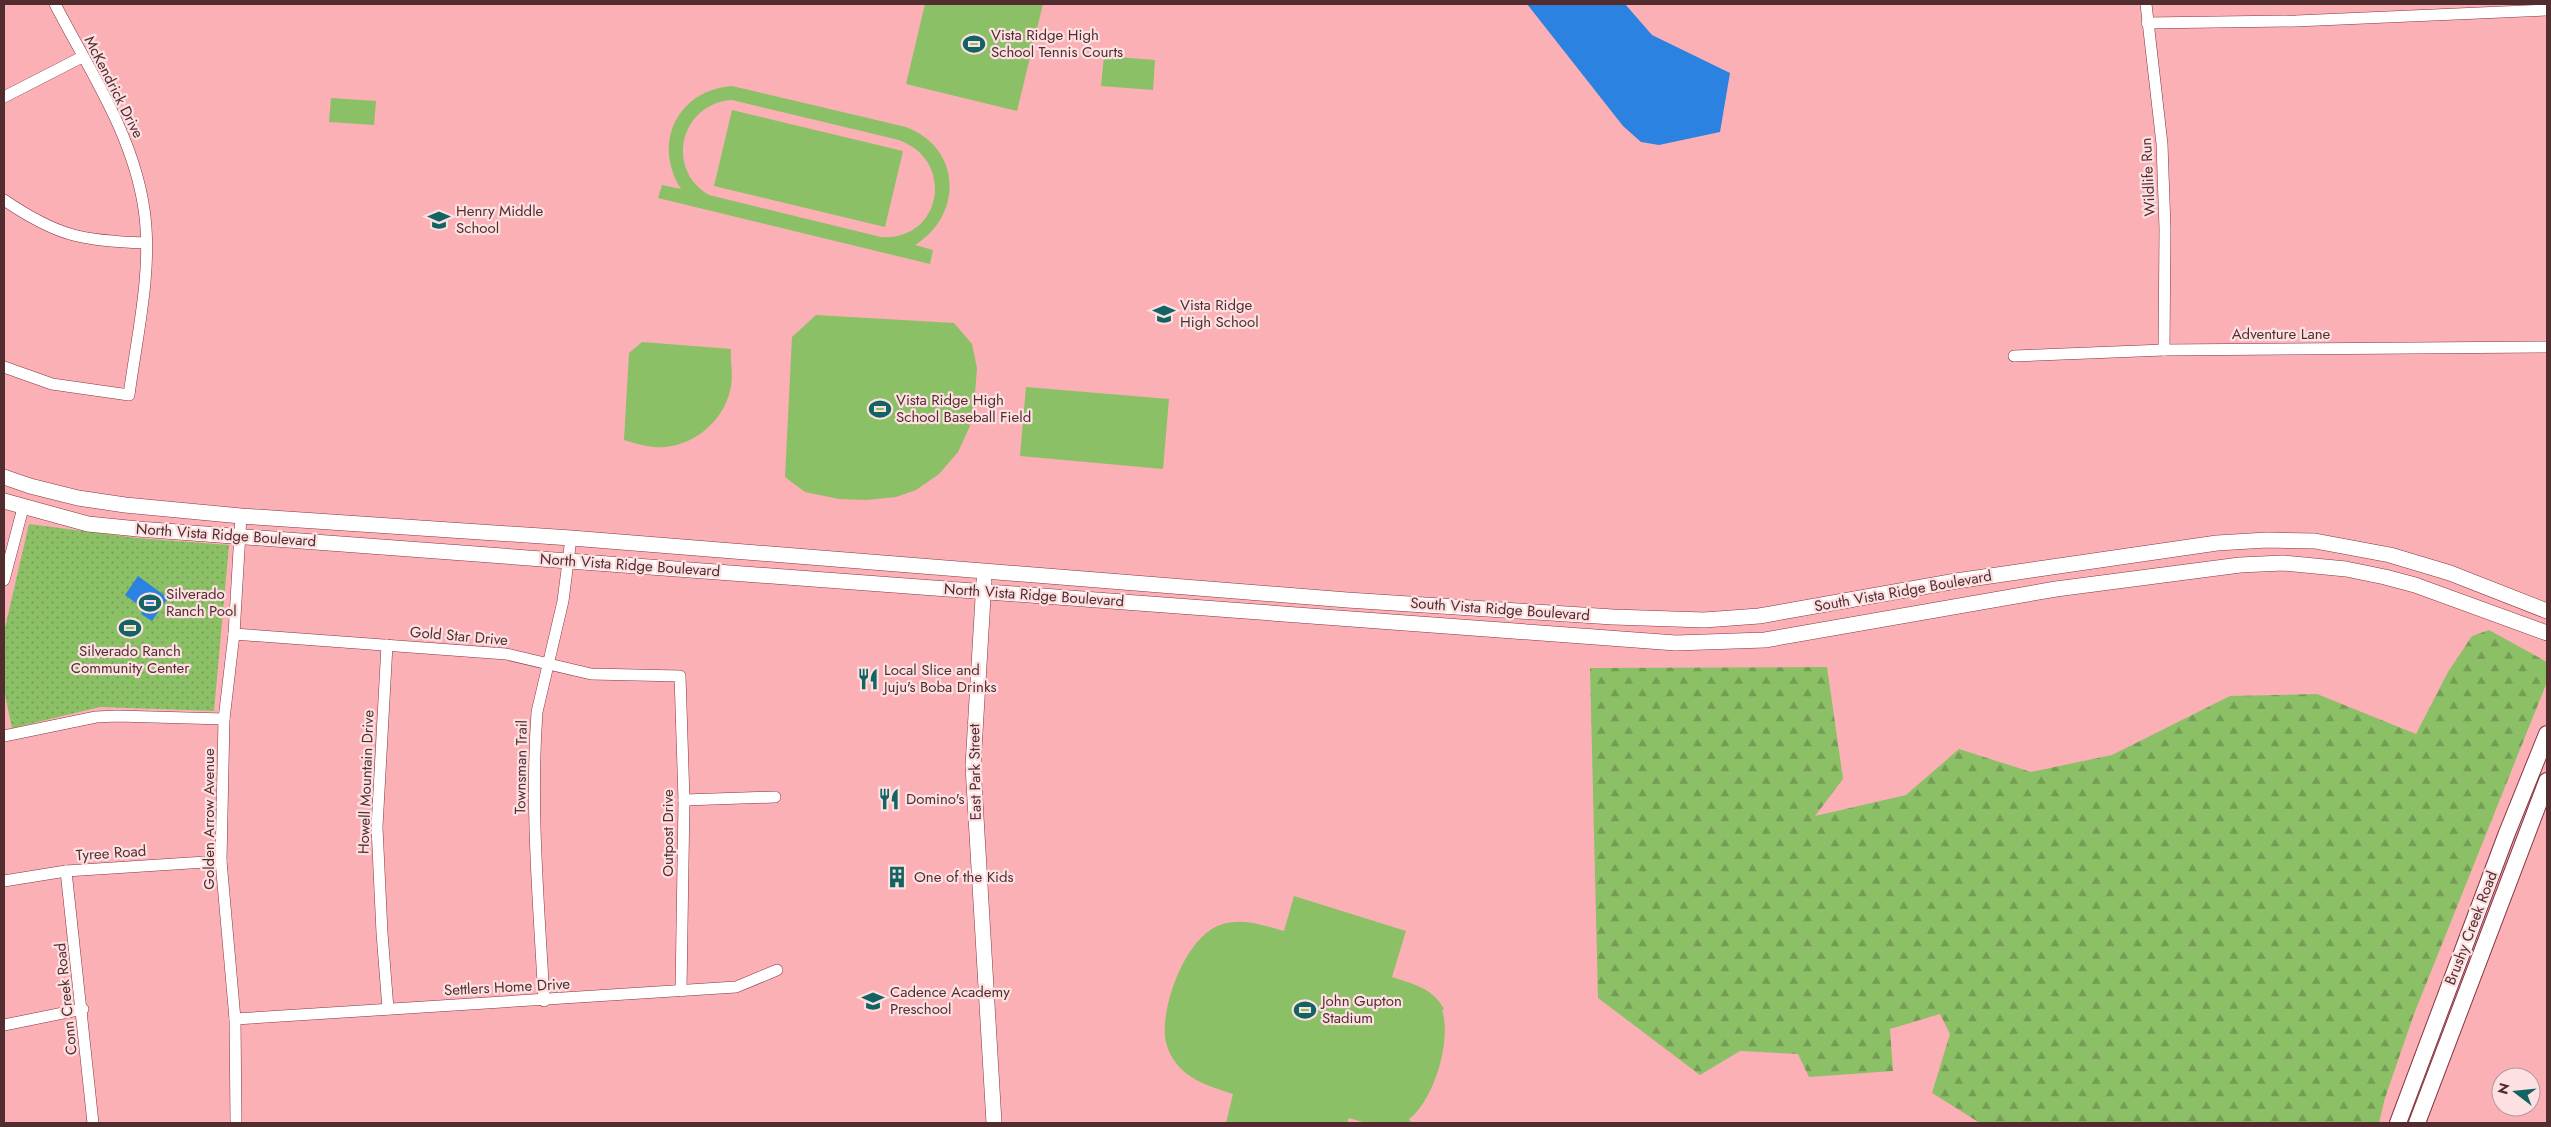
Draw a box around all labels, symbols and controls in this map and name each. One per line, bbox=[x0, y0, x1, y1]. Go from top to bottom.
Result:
place label: Vista Ridge High School Tennis Courts bbox=[991, 24, 1123, 63]
sports icon: Vista Ridge High School Tennis Courts bbox=[961, 31, 987, 57]
street label: McKendrick Drive bbox=[79, 32, 149, 142]
street label: Wildlife Run bbox=[2135, 137, 2161, 217]
place label: Henry Middle School bbox=[456, 200, 544, 239]
school or university icon: Henry Middle School bbox=[426, 207, 452, 233]
place label: Vista Ridge High School bbox=[1180, 294, 1259, 333]
school or university icon: Vista Ridge High School bbox=[1151, 301, 1177, 327]
street label: Adventure Lane bbox=[2232, 323, 2331, 345]
place label: Vista Ridge High School Baseball Field bbox=[896, 389, 1031, 428]
sports icon: Vista Ridge High School Baseball Field bbox=[867, 396, 893, 422]
street label: North Vista Ridge Boulevard bbox=[135, 518, 317, 552]
street label: North Vista Ridge Boulevard bbox=[539, 548, 721, 582]
street label: South Vista Ridge Boulevard bbox=[1812, 565, 1994, 617]
street label: North Vista Ridge Boulevard bbox=[943, 578, 1125, 612]
place label: Silverado Ranch Pool bbox=[166, 583, 237, 622]
sports icon: Silverado Ranch Pool bbox=[137, 590, 163, 616]
street label: South Vista Ridge Boulevard bbox=[1409, 592, 1591, 626]
sports icon: Silverado Ranch Community Center bbox=[117, 615, 143, 641]
street label: Gold Star Drive bbox=[409, 621, 509, 651]
place label: Silverado Ranch Community Center bbox=[71, 640, 190, 679]
place label: Local Slice and Juju's Boba Drinks bbox=[882, 659, 997, 698]
restaurant icon: Local Slice and Juju's Boba Drinks bbox=[855, 666, 881, 692]
street label: Howell Mountain Drive bbox=[352, 709, 380, 855]
street label: Townsman Trail bbox=[509, 720, 533, 814]
street label: East Park Street bbox=[963, 723, 987, 821]
street label: Golden Arrow Avenue bbox=[198, 748, 220, 890]
restaurant icon: Domino's bbox=[876, 786, 902, 812]
place label: Domino's bbox=[906, 788, 964, 810]
street label: Outpost Drive bbox=[657, 789, 679, 877]
street label: Tyree Road bbox=[75, 840, 147, 866]
building icon: One of the Kids bbox=[884, 864, 910, 890]
place label: One of the Kids bbox=[914, 866, 1014, 888]
street label: Brushy Creek Road bbox=[2439, 868, 2503, 988]
street label: Conn Creek Road bbox=[49, 942, 83, 1056]
street label: Settlers Home Drive bbox=[443, 973, 571, 1001]
place label: Cadence Academy Preschool bbox=[890, 981, 1010, 1020]
school or university icon: Cadence Academy Preschool bbox=[860, 988, 886, 1014]
place label: John Gupton Stadium bbox=[1320, 990, 1402, 1029]
sports icon: John Gupton Stadium bbox=[1292, 997, 1318, 1023]
north arrow bbox=[2491, 1067, 2541, 1117]
text: N bbox=[2492, 1080, 2515, 1097]

